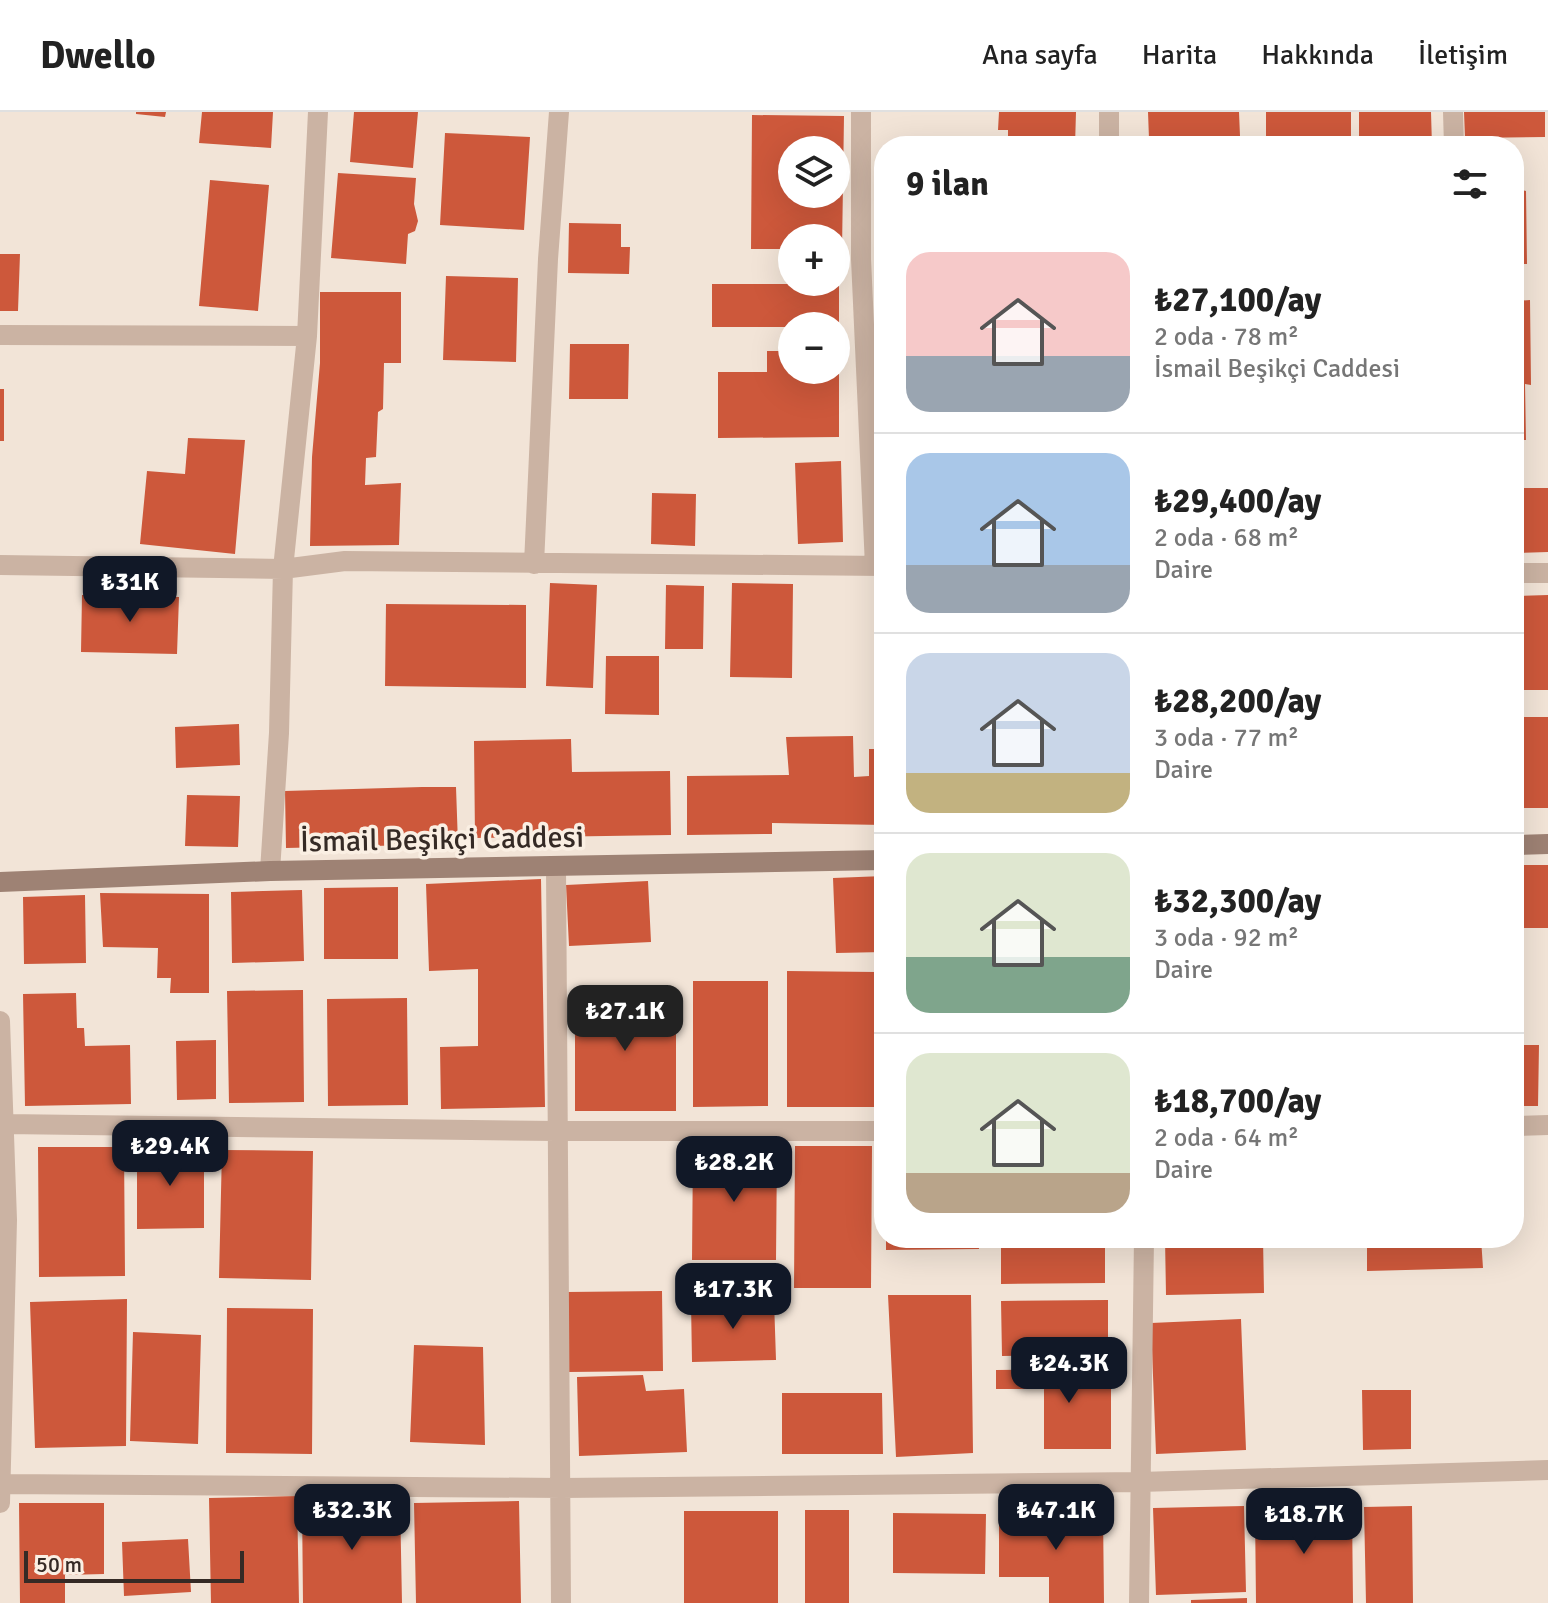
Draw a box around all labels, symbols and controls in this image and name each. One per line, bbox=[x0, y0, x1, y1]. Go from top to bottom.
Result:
text: Dwello bbox=[40, 32, 156, 79]
text: Ana sayfa bbox=[982, 38, 1098, 72]
text: Harita bbox=[1142, 38, 1217, 72]
text: Hakkında bbox=[1261, 38, 1374, 72]
text: İletişim bbox=[1418, 38, 1508, 72]
map controls bbox=[778, 136, 850, 384]
button: layers bbox=[778, 136, 850, 208]
icon: filters bbox=[1448, 162, 1492, 206]
text: 9 ilan bbox=[906, 163, 989, 205]
button: + bbox=[778, 224, 850, 296]
text: ₺27,100/ay bbox=[1154, 279, 1321, 321]
icon: home bbox=[970, 284, 1066, 380]
button: − bbox=[778, 312, 850, 384]
text: 2 oda · 78 m² bbox=[1154, 321, 1299, 353]
text: İsmail Beşikçi Caddesi bbox=[1154, 353, 1400, 385]
text: ₺29,400/ay bbox=[1154, 480, 1321, 522]
icon: home bbox=[970, 485, 1066, 581]
text: 2 oda · 68 m² bbox=[1154, 522, 1299, 554]
text: Daire bbox=[1154, 554, 1213, 586]
pin: ₺31K bbox=[83, 556, 177, 624]
text: ₺31K bbox=[101, 566, 159, 598]
text: ₺28,200/ay bbox=[1154, 680, 1321, 722]
icon: home bbox=[970, 685, 1066, 781]
text: 3 oda · 77 m² bbox=[1154, 722, 1299, 754]
text: Daire bbox=[1154, 754, 1213, 786]
street label: İsmail Beşikçi Caddesi bbox=[300, 819, 584, 860]
text: ₺32,300/ay bbox=[1154, 880, 1321, 922]
icon: home bbox=[970, 885, 1066, 981]
text: 3 oda · 92 m² bbox=[1154, 922, 1299, 954]
text: Daire bbox=[1154, 954, 1213, 986]
pin: ₺27.1K bbox=[560, 985, 690, 1053]
text: ₺27.1K bbox=[585, 995, 665, 1027]
text: ₺18,700/ay bbox=[1154, 1080, 1321, 1122]
icon: home bbox=[970, 1085, 1066, 1181]
pin: ₺29.4K bbox=[105, 1120, 235, 1188]
text: 2 oda · 64 m² bbox=[1154, 1122, 1299, 1154]
text: ₺29.4K bbox=[130, 1130, 210, 1162]
pin: ₺28.2K bbox=[669, 1136, 799, 1204]
text: ₺28.2K bbox=[694, 1146, 774, 1178]
text: Daire bbox=[1154, 1154, 1213, 1186]
pin: ₺17.3K bbox=[668, 1263, 798, 1331]
text: ₺17.3K bbox=[693, 1273, 773, 1305]
pin: ₺24.3K bbox=[1004, 1337, 1134, 1405]
text: ₺24.3K bbox=[1029, 1347, 1109, 1379]
pin: ₺32.3K bbox=[287, 1484, 417, 1552]
pin: ₺47.1K bbox=[991, 1484, 1121, 1552]
pin: ₺18.7K bbox=[1239, 1488, 1369, 1556]
text: ₺32.3K bbox=[312, 1494, 392, 1526]
text: ₺47.1K bbox=[1016, 1494, 1096, 1526]
text: ₺18.7K bbox=[1264, 1498, 1344, 1530]
scale bar bbox=[24, 1547, 244, 1583]
text: 50 m bbox=[36, 1551, 82, 1578]

